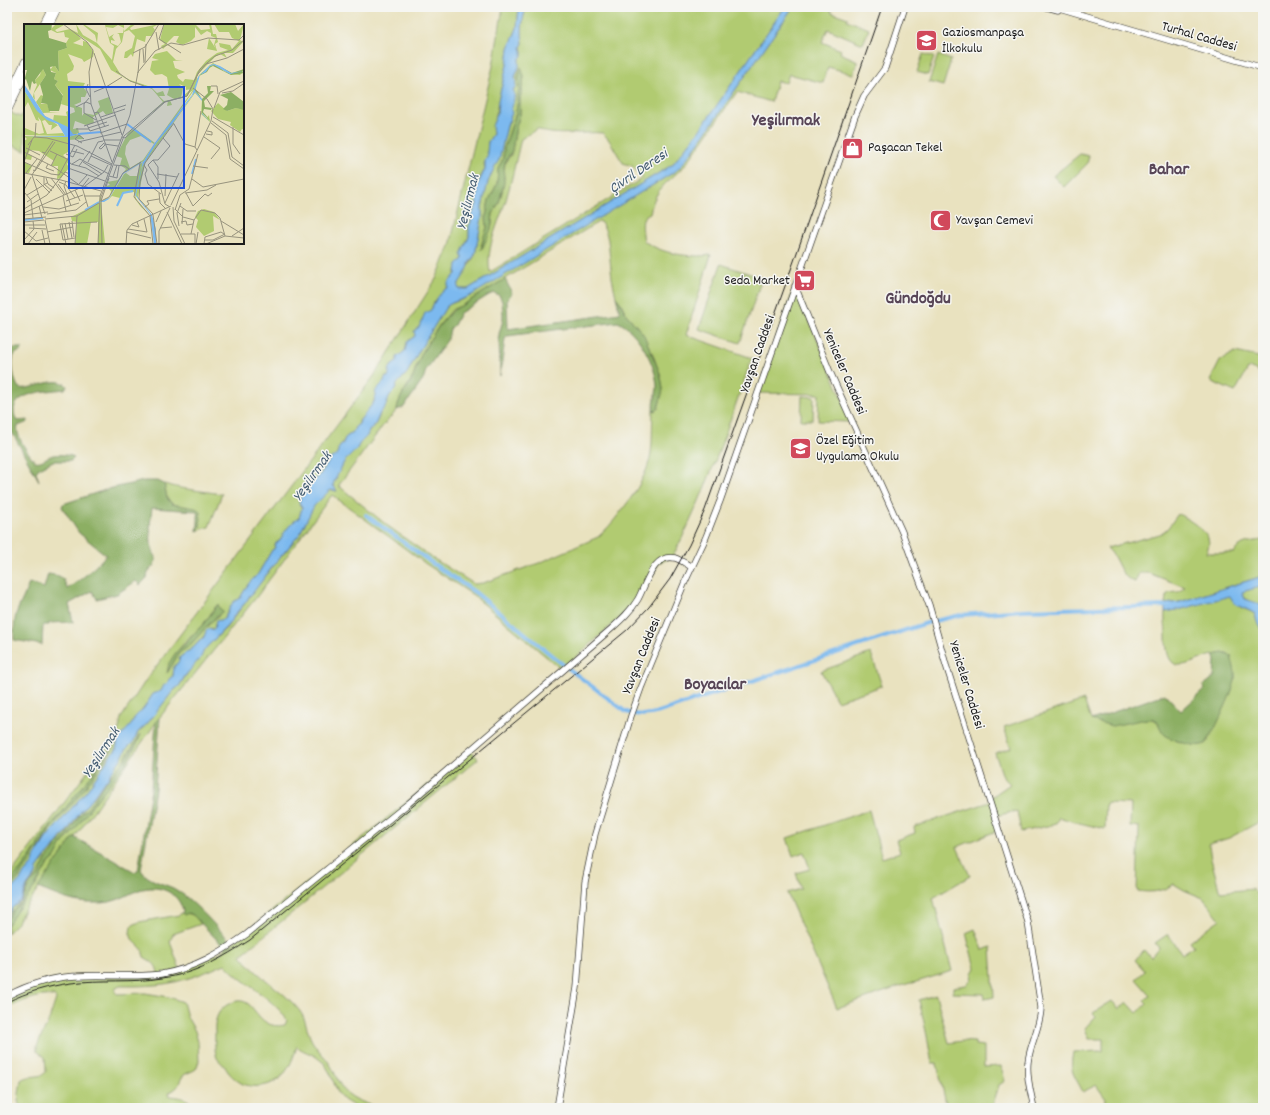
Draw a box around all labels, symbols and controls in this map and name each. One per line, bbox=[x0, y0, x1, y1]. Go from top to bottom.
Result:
street label: Turhal Caddesi bbox=[1159, 17, 1239, 57]
place label: Gaziosmanpaşa İlkokulu bbox=[942, 23, 1024, 59]
inset map bbox=[24, 24, 244, 244]
school or university icon: Gaziosmanpaşa İlkokulu bbox=[914, 28, 940, 54]
district label: Yeşilırmak bbox=[751, 109, 821, 134]
shop icon: Paşacan Tekel bbox=[839, 135, 865, 161]
place label: Paşacan Tekel bbox=[868, 138, 943, 158]
water label: Çivril Deresi bbox=[605, 143, 675, 200]
district label: Bahar bbox=[1149, 158, 1189, 183]
water label: Yeşilırmak bbox=[451, 170, 487, 232]
mosque icon: Yavşan Cemevi bbox=[928, 208, 954, 234]
place label: Yavşan Cemevi bbox=[956, 211, 1034, 231]
supermarket icon: Seda Market bbox=[792, 268, 818, 294]
place label: Seda Market bbox=[724, 271, 790, 291]
district label: Gündoğdu bbox=[885, 287, 951, 312]
street label: Yavşan Caddesi bbox=[735, 312, 781, 396]
street label: Yeniceler Caddesi bbox=[817, 326, 871, 418]
place label: Özel Eğitim Uygulama Okulu bbox=[816, 431, 899, 467]
school or university icon: Özel Eğitim Uygulama Okulu bbox=[788, 436, 814, 462]
water label: Yeşilırmak bbox=[288, 446, 339, 507]
street label: Yavşan Caddesi bbox=[618, 614, 667, 697]
street label: Yeniceler Caddesi bbox=[943, 638, 989, 732]
district label: Boyacılar bbox=[684, 673, 746, 698]
water label: Yeşilırmak bbox=[77, 722, 128, 783]

